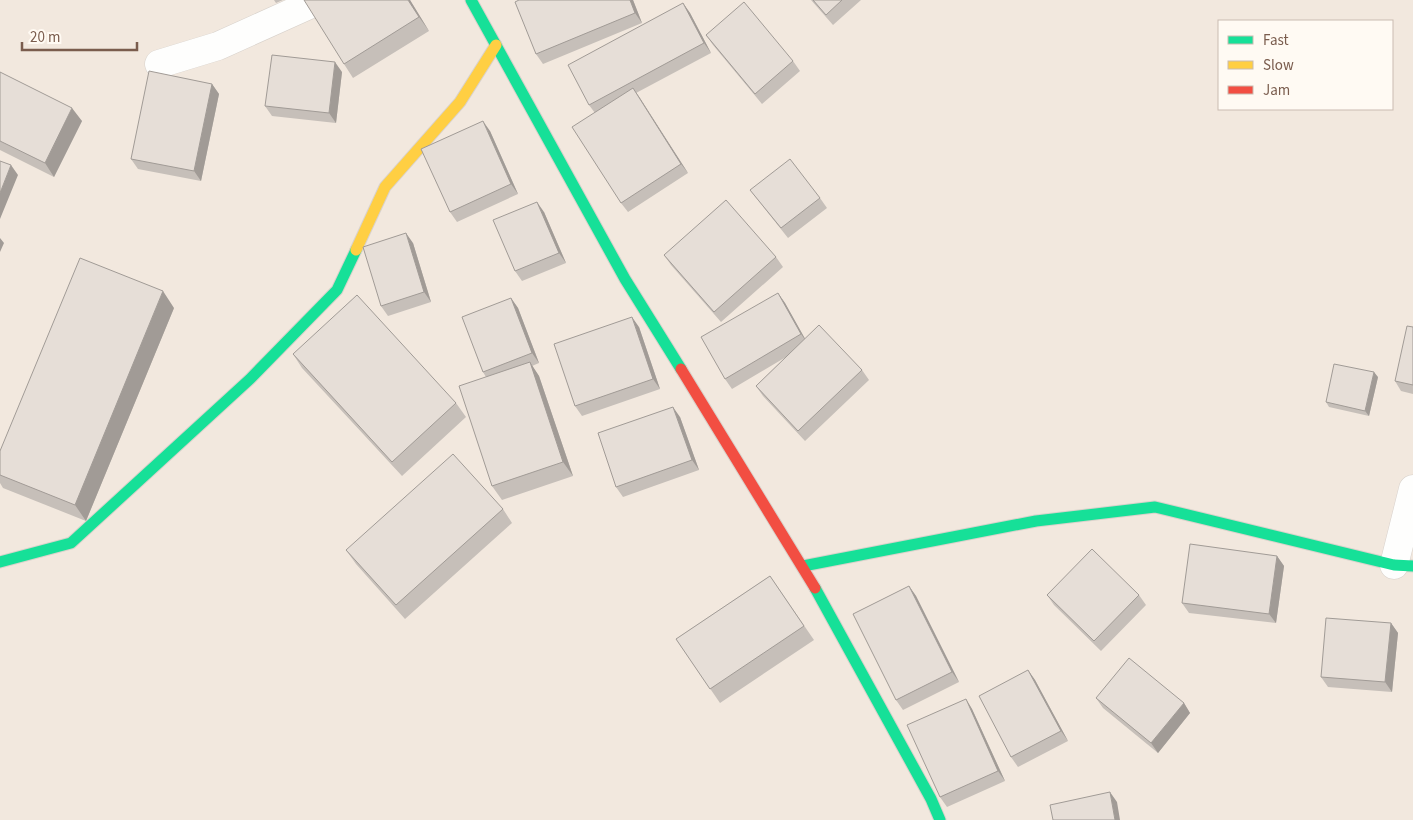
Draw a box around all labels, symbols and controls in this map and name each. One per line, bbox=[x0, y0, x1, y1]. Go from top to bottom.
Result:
scale bar bbox=[22, 20, 138, 52]
legend bbox=[1218, 20, 1393, 110]
text: 20 m bbox=[30, 27, 60, 48]
text: Fast bbox=[1263, 30, 1289, 51]
text: Slow bbox=[1263, 55, 1294, 76]
text: Jam bbox=[1263, 80, 1290, 101]

